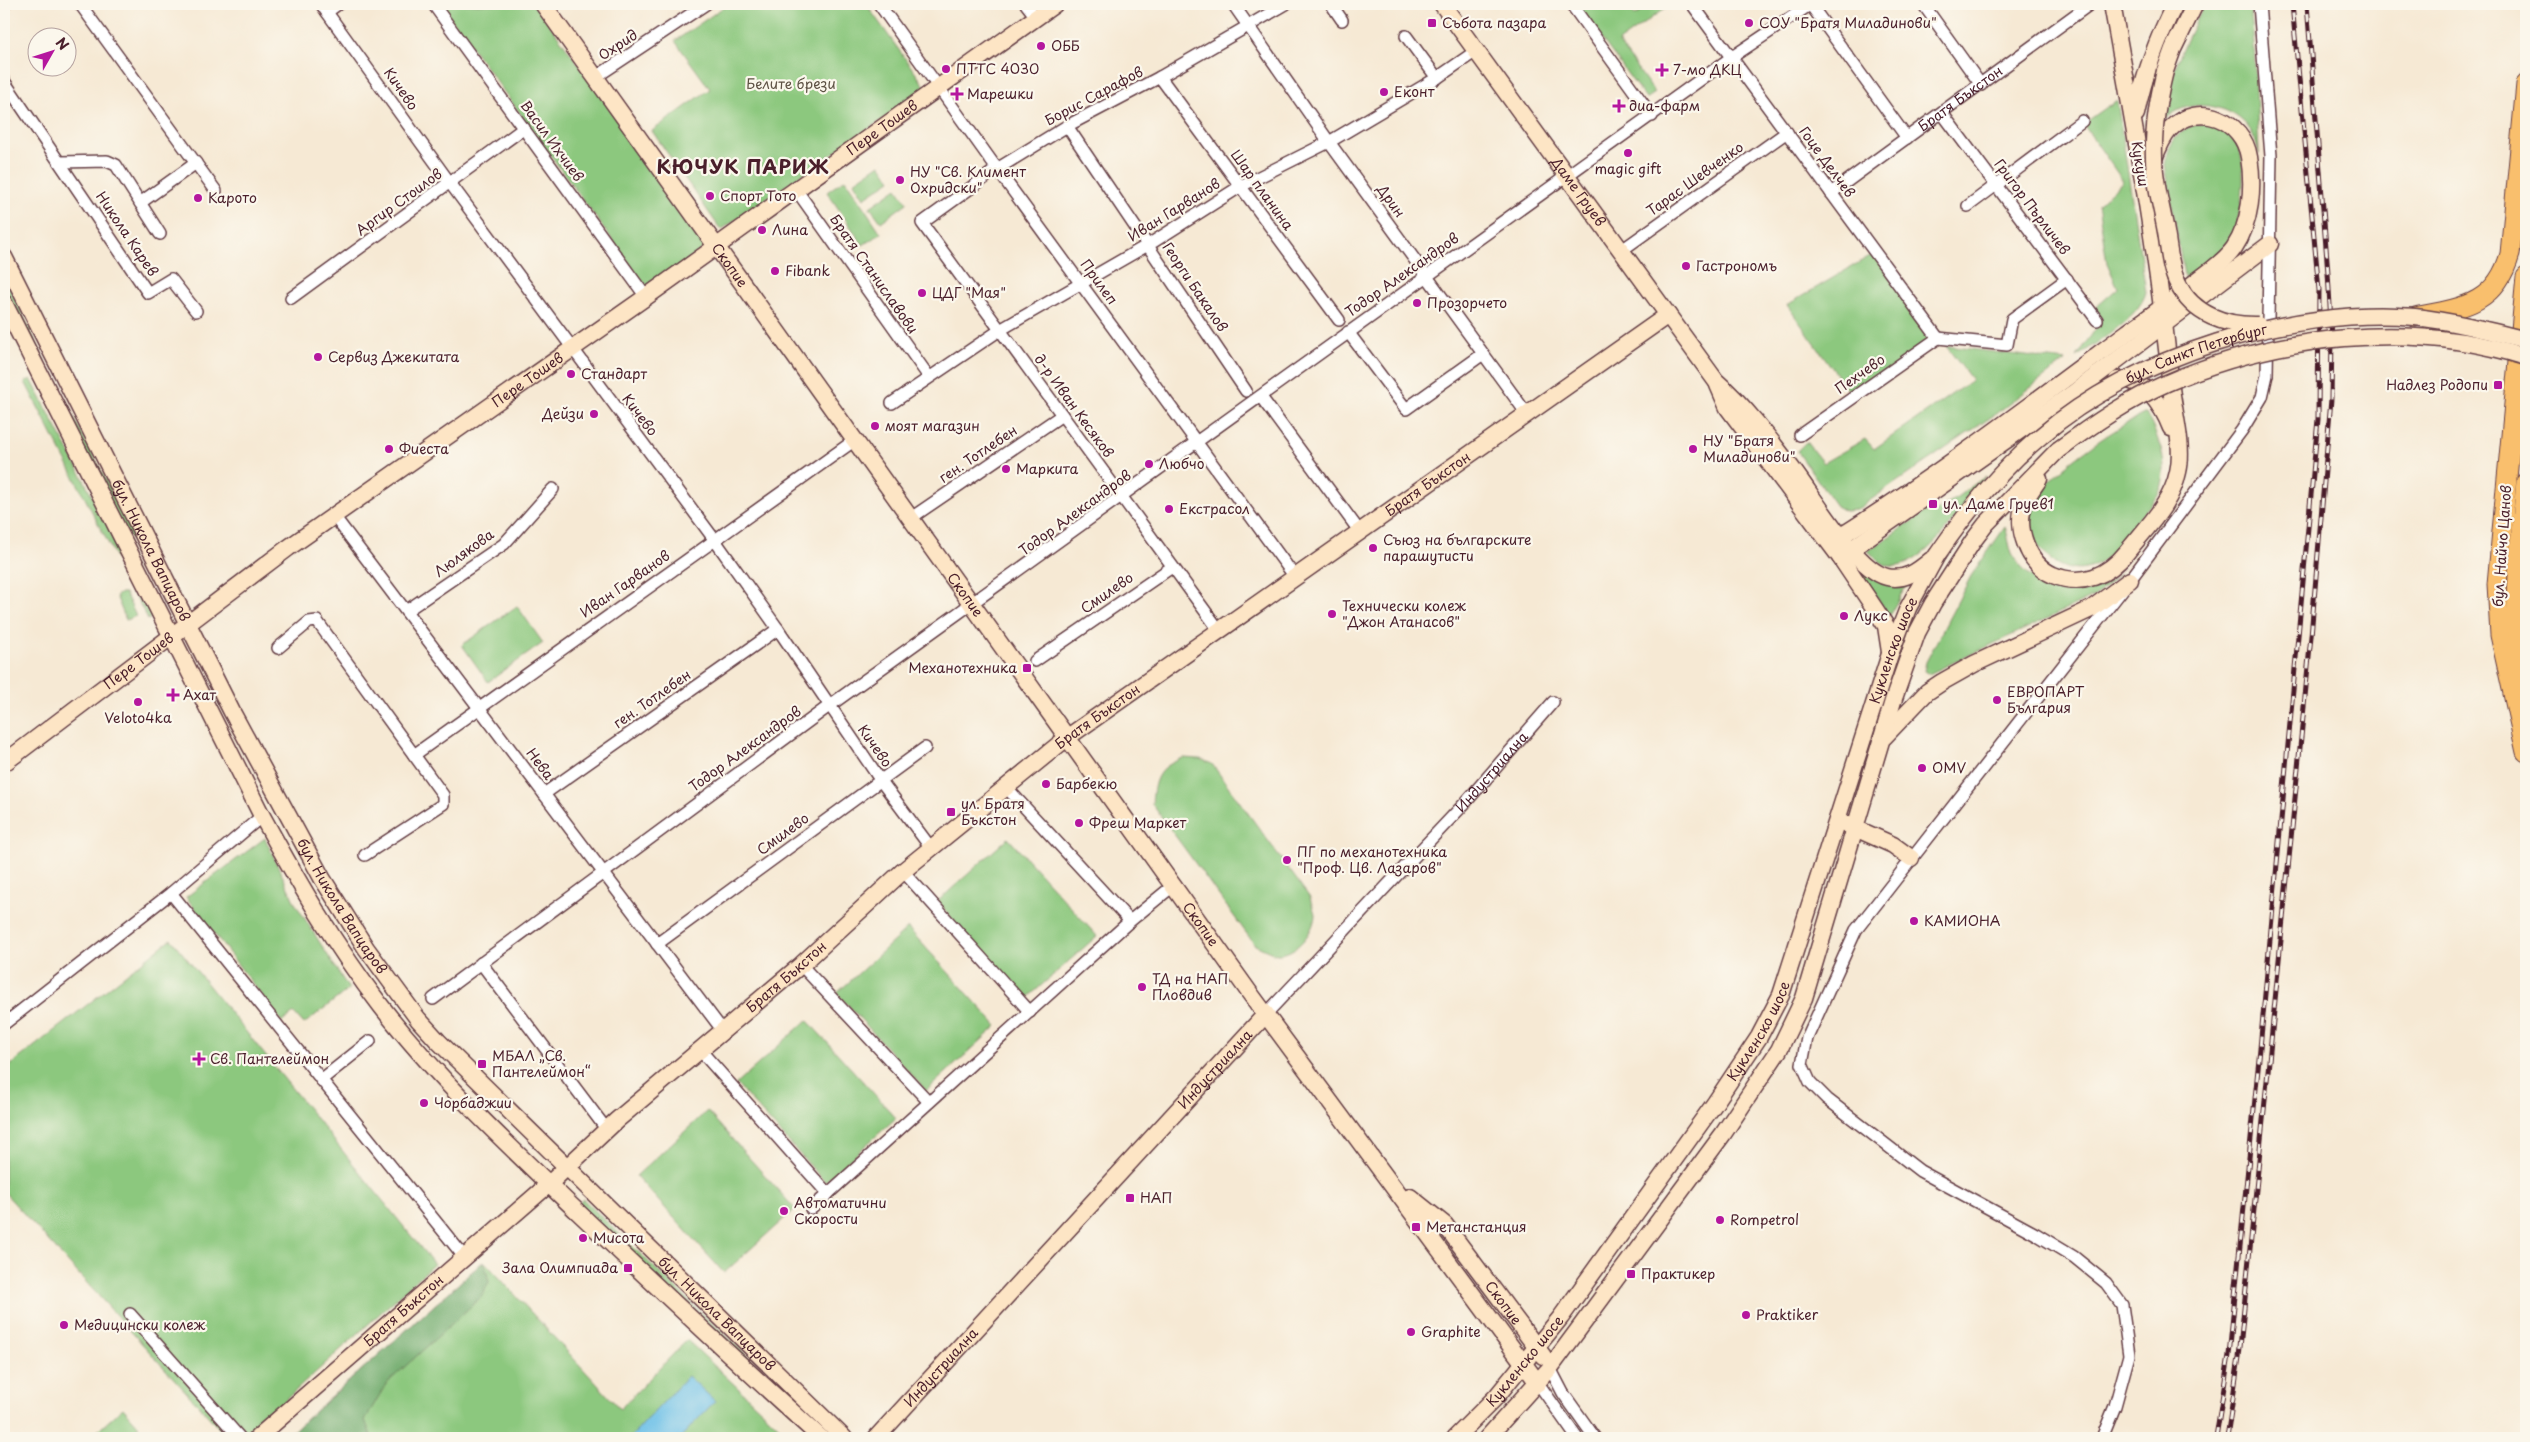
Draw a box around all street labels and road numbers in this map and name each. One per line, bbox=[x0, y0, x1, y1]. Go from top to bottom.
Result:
street label: Охрид bbox=[594, 24, 642, 65]
street label: Братя Бъкстон bbox=[1913, 60, 2007, 136]
street label: Борис Сарафов bbox=[1041, 61, 1147, 130]
street label: Кичево bbox=[379, 63, 424, 114]
street label: Пере Тошев bbox=[842, 95, 922, 160]
street label: Васил Ихчиев bbox=[516, 96, 589, 186]
street label: Гоце Делчев bbox=[1794, 122, 1860, 202]
street label: Тарас Шевченко bbox=[1642, 136, 1748, 221]
street label: Кукуш bbox=[2127, 140, 2154, 188]
street label: Шар планина bbox=[1226, 145, 1299, 235]
street label: Даме Груев bbox=[1546, 152, 1611, 230]
street label: Григор Пърличев bbox=[1989, 154, 2075, 259]
street label: Аргир Стоилов bbox=[351, 163, 446, 240]
street label: Иван Гарванов bbox=[1123, 173, 1224, 246]
street label: Дрин bbox=[1372, 179, 1411, 222]
street label: Никола Карев bbox=[91, 187, 164, 280]
street label: Братя Станиславови bbox=[825, 210, 924, 338]
street label: Тодор Александров bbox=[1341, 227, 1463, 322]
street label: Скопие bbox=[707, 238, 753, 291]
street label: Георги Бакалов bbox=[1158, 238, 1233, 336]
street label: Прилеп bbox=[1076, 255, 1123, 309]
street label: бул. Санкт Петербург bbox=[2121, 318, 2270, 388]
street label: Пере Тошев bbox=[487, 347, 568, 412]
street label: Пехчево bbox=[1830, 349, 1889, 398]
street label: д-р Иван Кесяков bbox=[1030, 350, 1119, 462]
street label: Кичево bbox=[618, 389, 663, 440]
street label: ген. Тотлебен bbox=[934, 420, 1021, 488]
street label: Братя Бъкстон bbox=[1380, 446, 1475, 521]
street label: Тодор Александров bbox=[1014, 465, 1135, 561]
street label: бул. Никола Вапцаров bbox=[107, 475, 196, 625]
street label: бул. Найчо Цанов bbox=[2487, 484, 2516, 608]
street label: Люлякова bbox=[429, 523, 498, 582]
street label: Иван Гарванов bbox=[576, 545, 674, 622]
street label: Смилево bbox=[1076, 567, 1137, 618]
street label: Скопие bbox=[942, 568, 989, 621]
street label: Кукленско шосе bbox=[1864, 593, 1922, 706]
street label: Пере Тошев bbox=[99, 627, 178, 694]
street label: ген. Тотлебен bbox=[609, 664, 695, 733]
street label: Братя Бъкстон bbox=[1050, 679, 1144, 754]
street label: Тодор Александров bbox=[684, 701, 805, 797]
street label: Кичево bbox=[853, 720, 898, 771]
street label: Индустриална bbox=[1450, 727, 1533, 817]
street label: Нева bbox=[521, 743, 559, 784]
street label: Смилево bbox=[752, 807, 813, 860]
street label: бул. Никола Вапцаров bbox=[292, 834, 392, 978]
street label: Скопие bbox=[1178, 897, 1224, 950]
street label: Братя Бъкстон bbox=[741, 936, 831, 1017]
street label: Кукленско шосе bbox=[1721, 978, 1795, 1085]
street label: Индустриална bbox=[1173, 1024, 1257, 1113]
street label: бул. Никола Вапцаров bbox=[654, 1251, 780, 1375]
street label: Братя Бъкстон bbox=[358, 1269, 448, 1351]
street label: Скопие bbox=[1480, 1276, 1527, 1329]
street label: Кукленско шосе bbox=[1481, 1311, 1568, 1411]
street label: Индустриална bbox=[899, 1322, 983, 1411]

